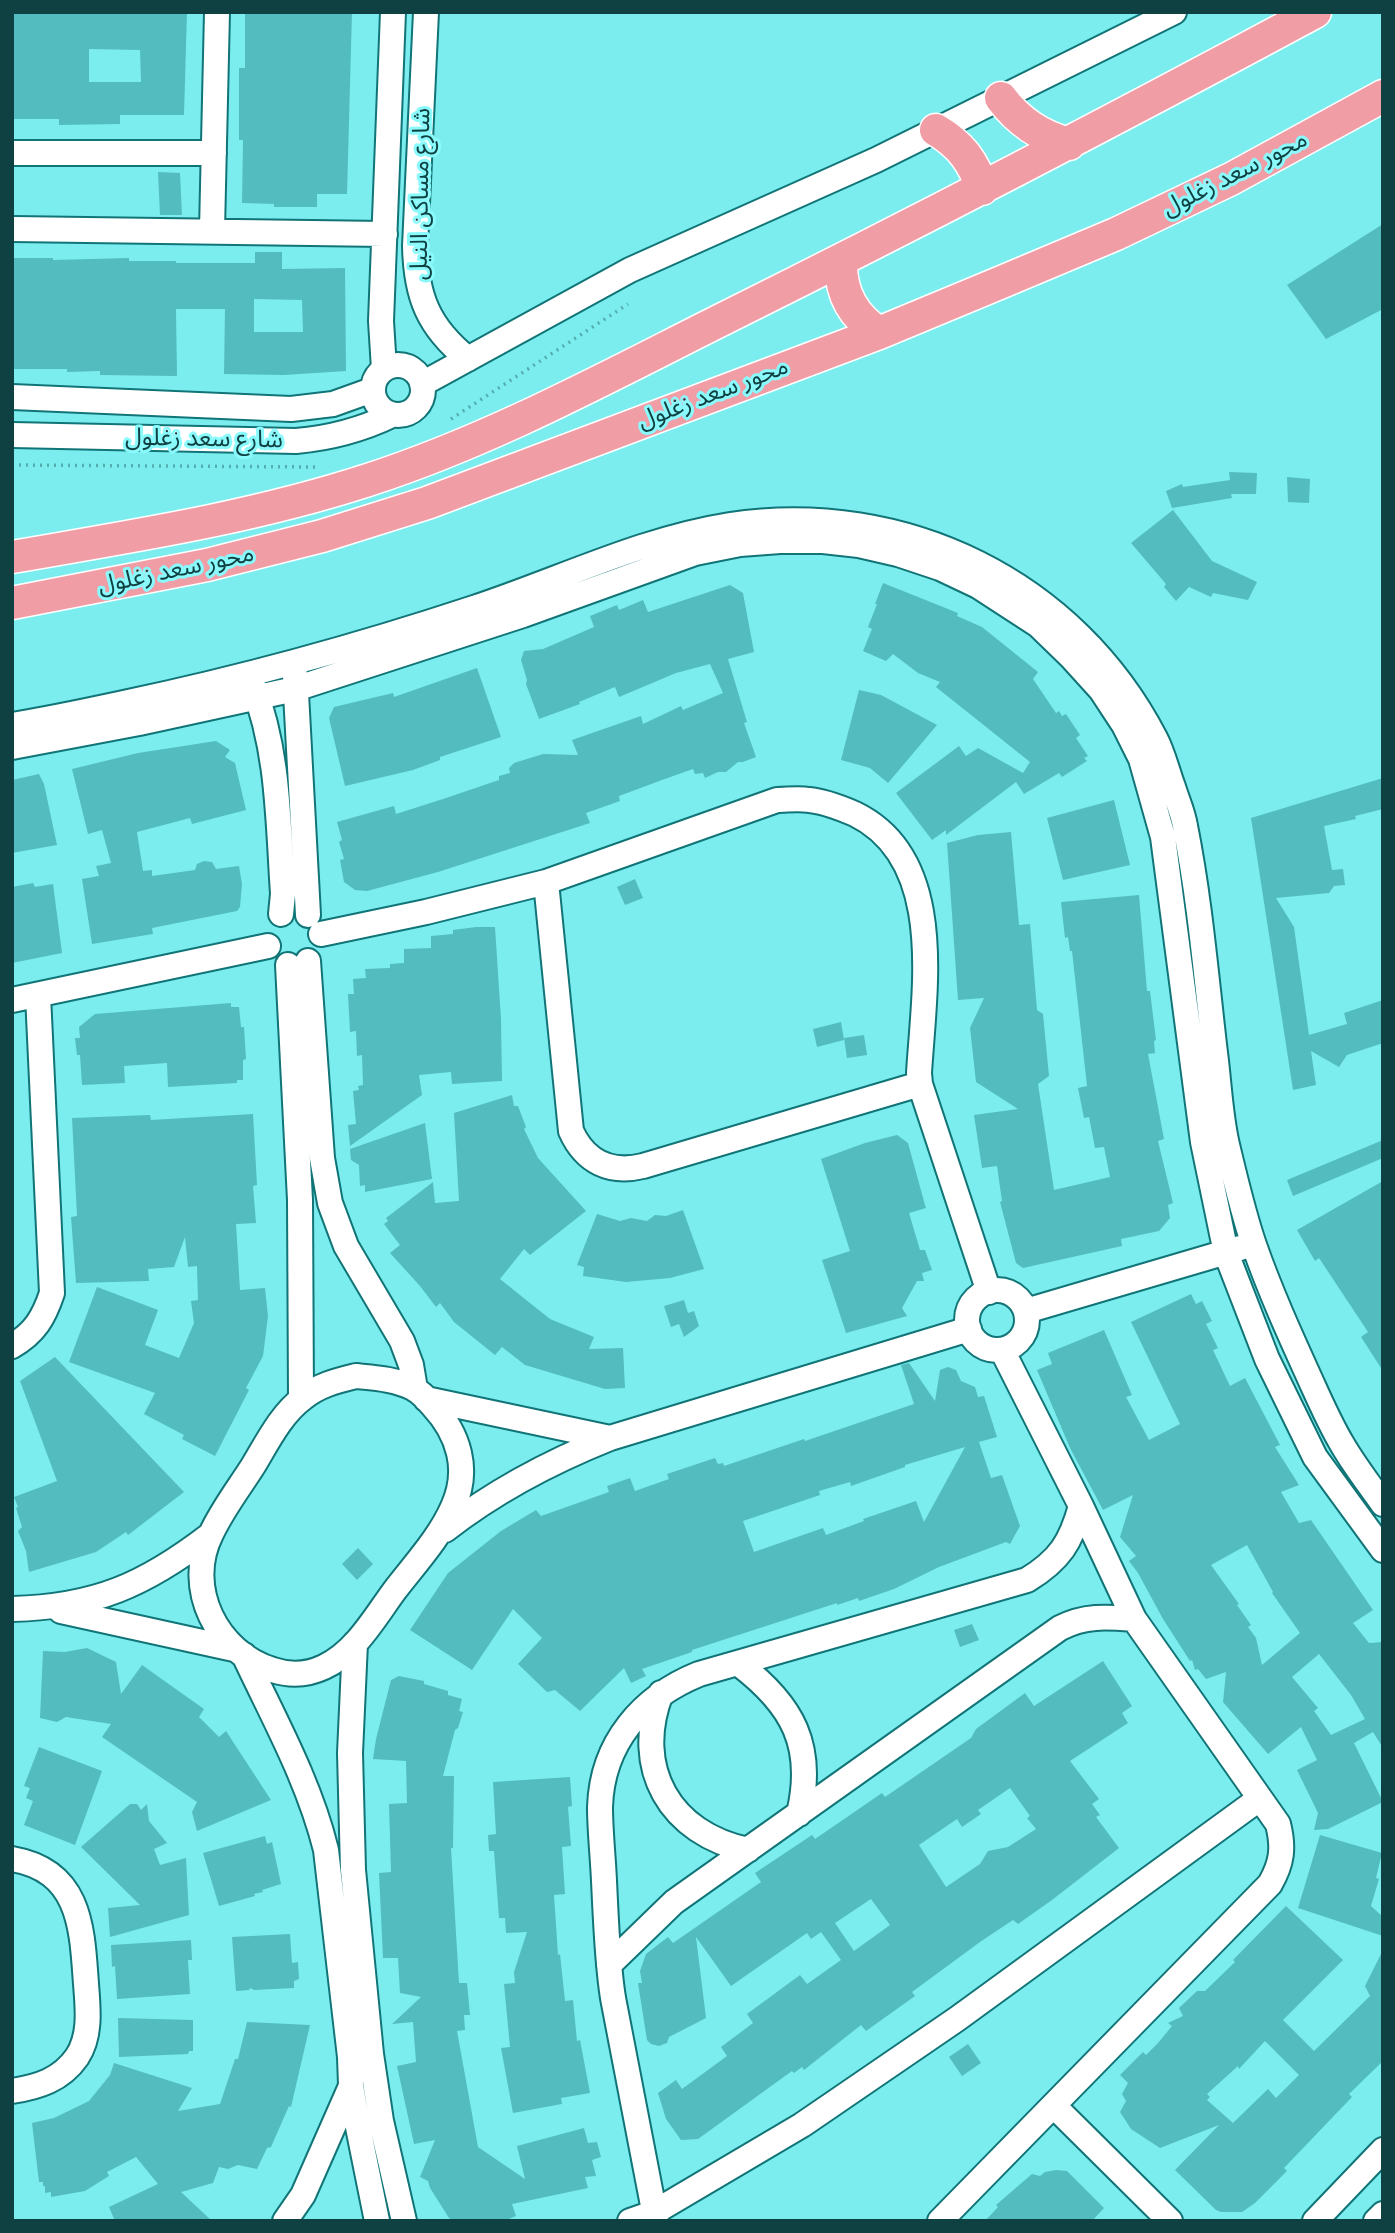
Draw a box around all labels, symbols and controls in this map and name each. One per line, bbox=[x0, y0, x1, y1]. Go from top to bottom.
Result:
street label: شارع مساكن النيل bbox=[405, 108, 437, 280]
street label: محور سعد زغلول bbox=[1158, 125, 1312, 223]
street label: محور سعد زغلول bbox=[634, 352, 792, 436]
street label: شارع سعد زغلول bbox=[125, 423, 283, 455]
street label: محور سعد زغلول bbox=[95, 539, 257, 601]

